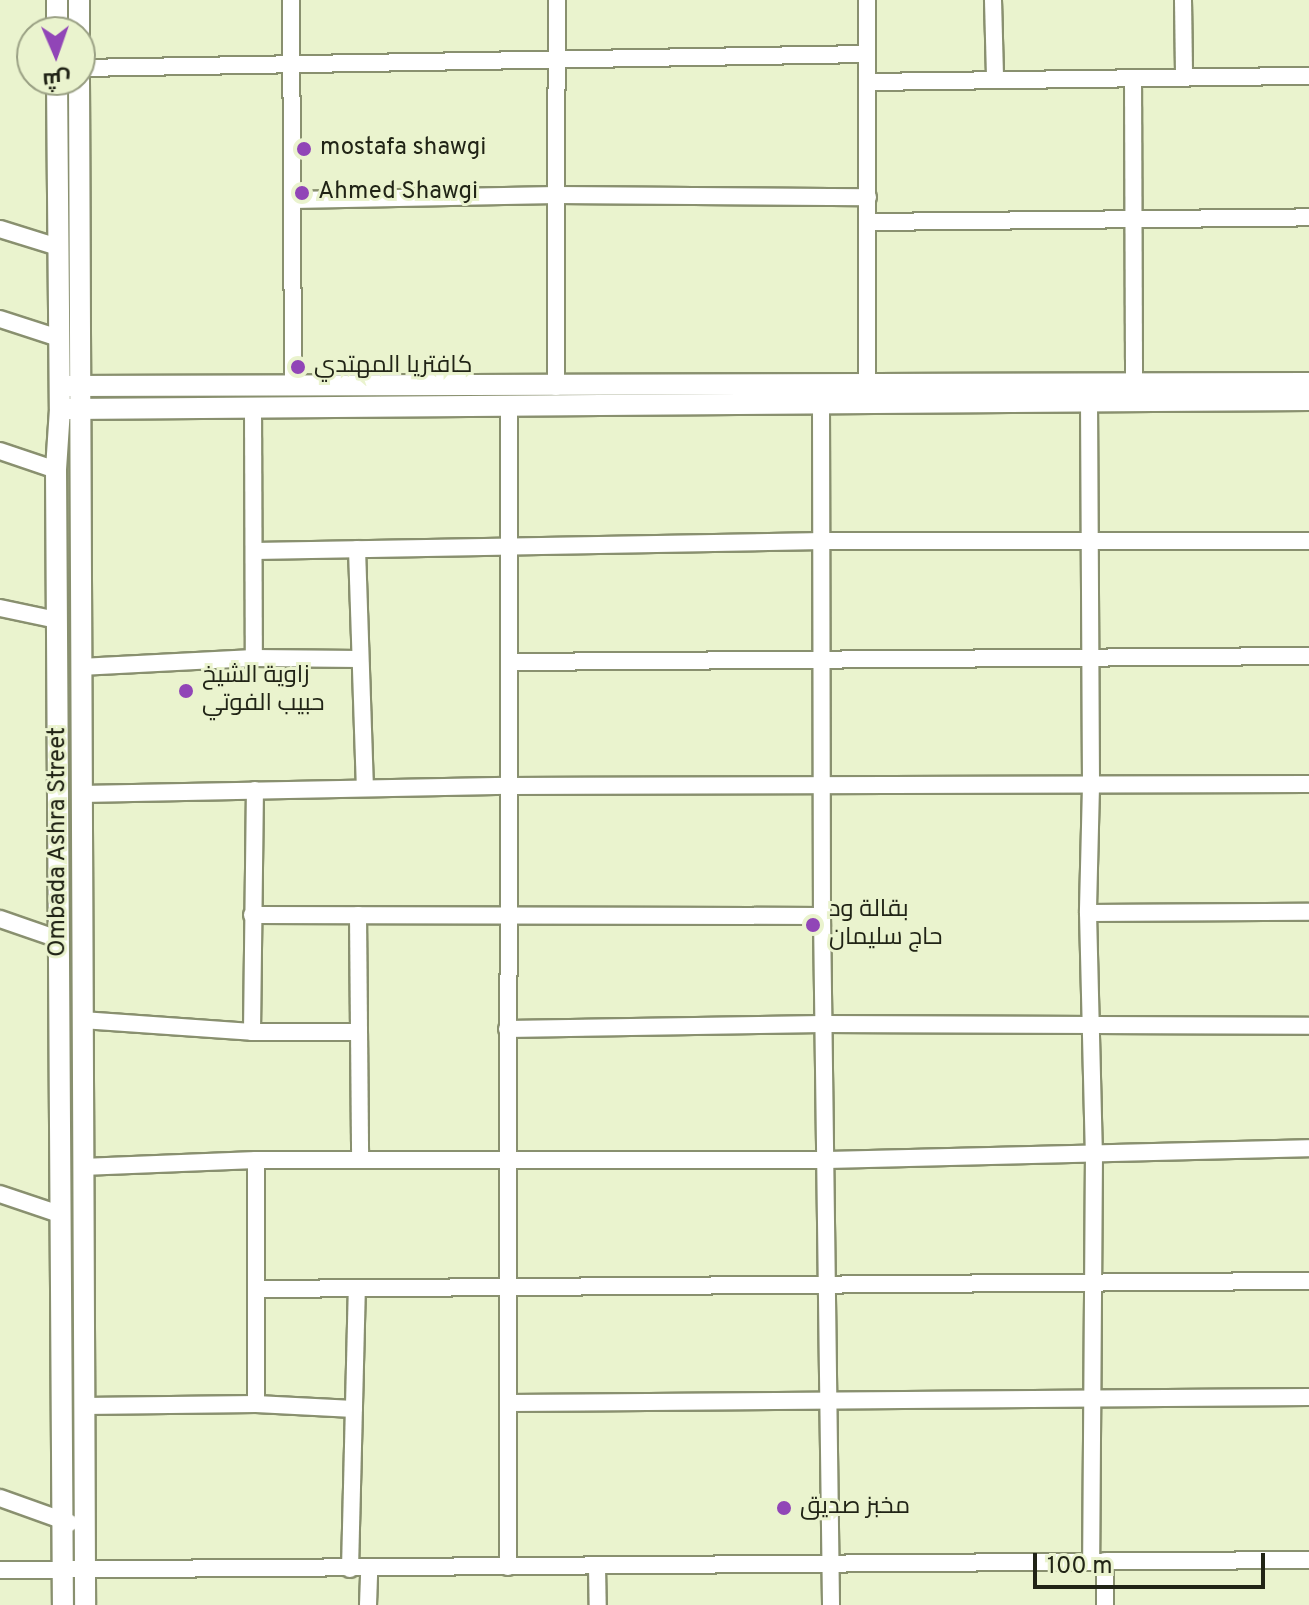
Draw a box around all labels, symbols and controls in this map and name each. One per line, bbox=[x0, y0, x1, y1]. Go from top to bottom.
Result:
north arrow bbox=[16, 16, 96, 96]
text: ش bbox=[42, 65, 71, 92]
place label: mostafa shawgi bbox=[320, 135, 486, 163]
marker: mostafa shawgi bbox=[295, 140, 313, 158]
place label: Ahmed Shawgi bbox=[318, 179, 478, 207]
marker: Ahmed Shawgi bbox=[293, 184, 311, 202]
place label: كافتريا المهتدي bbox=[314, 353, 472, 381]
marker: كافتريا المهتدي bbox=[289, 358, 307, 376]
place label: زاوية الشيخ حبيب الفوتي bbox=[202, 663, 325, 719]
marker: زاوية الشيخ حبيب الفوتي bbox=[177, 682, 195, 700]
street label: Ombada Ashra Street bbox=[45, 727, 73, 957]
place label: بقالة ود حاج سليمان bbox=[829, 897, 942, 953]
marker: بقالة ود حاج سليمان bbox=[804, 916, 822, 934]
place label: مخبز صديق bbox=[800, 1494, 910, 1522]
marker: مخبز صديق bbox=[775, 1499, 793, 1517]
scale bar bbox=[1037, 1537, 1269, 1587]
text: 100 m bbox=[1047, 1552, 1113, 1582]

